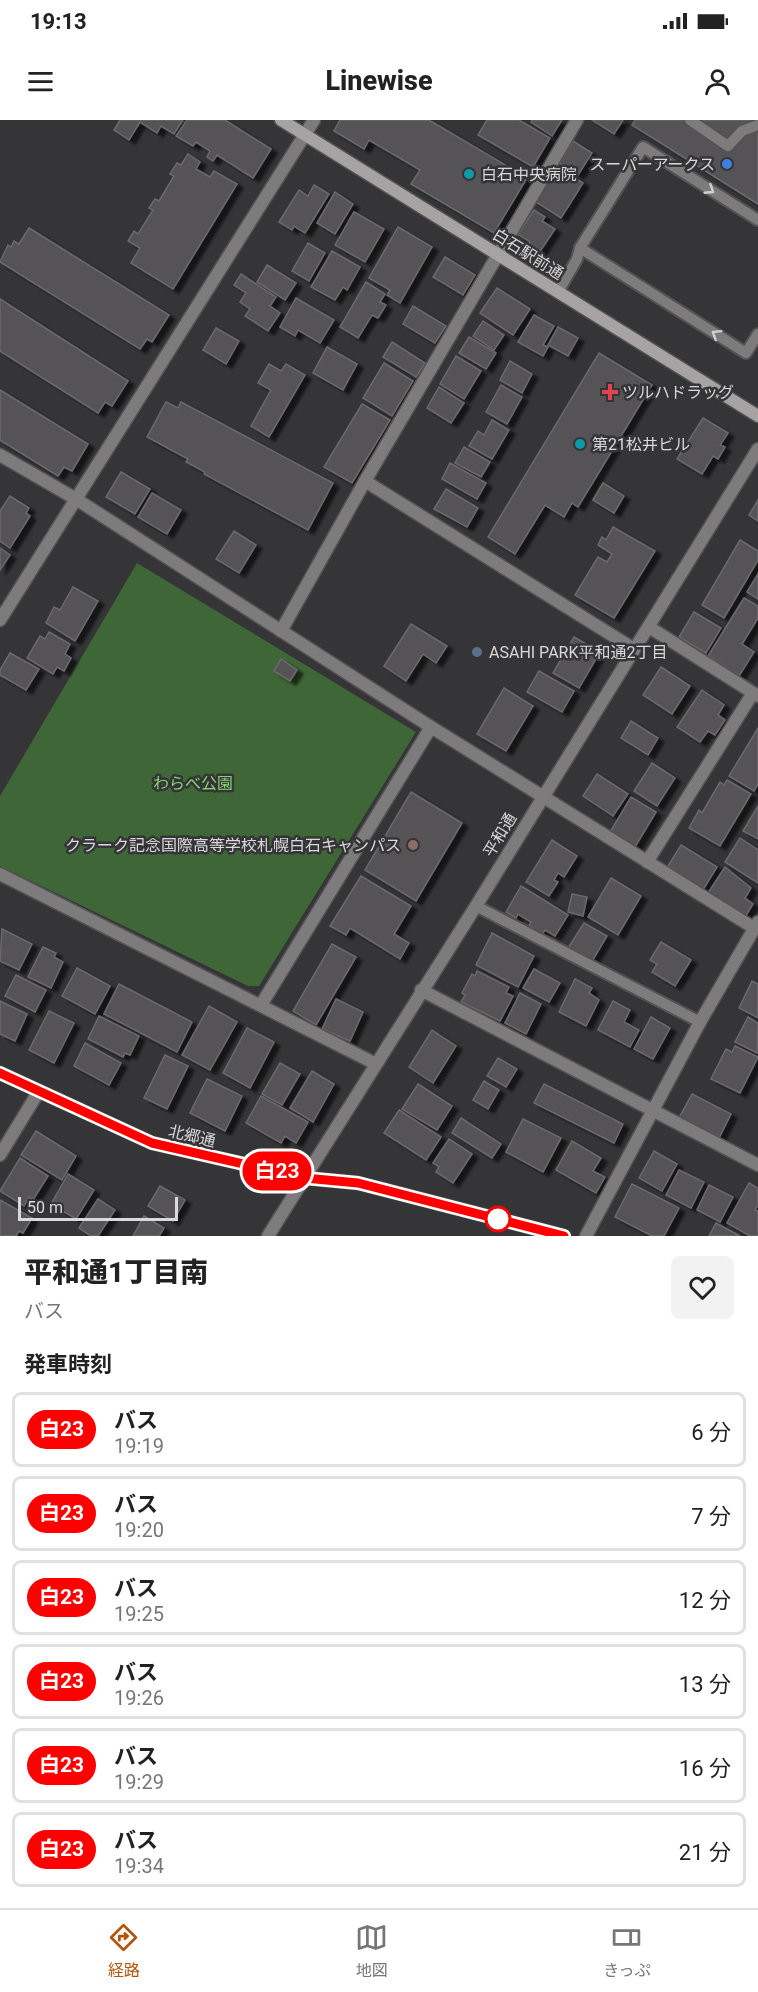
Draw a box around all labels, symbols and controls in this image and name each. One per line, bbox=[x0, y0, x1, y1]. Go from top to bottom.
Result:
text: 19:13 bbox=[30, 9, 87, 34]
icon: menu bbox=[24, 65, 57, 98]
text: Linewise bbox=[325, 65, 433, 97]
icon: person bbox=[701, 65, 734, 98]
place label: スーパーアークス bbox=[589, 155, 715, 174]
marker: スーパーアークス bbox=[720, 157, 734, 171]
place label: 白石中央病院 bbox=[481, 165, 577, 184]
marker: 白石中央病院 bbox=[462, 167, 476, 181]
one-way arrow bbox=[704, 182, 714, 194]
street label: 白石駅前通 bbox=[489, 225, 567, 283]
one-way arrow bbox=[712, 329, 722, 341]
place label: ツルハドラッグ bbox=[622, 383, 734, 402]
marker: ツルハドラッグ bbox=[603, 385, 617, 399]
place label: 第21松井ビル bbox=[592, 435, 690, 454]
marker: 第21松井ビル bbox=[573, 437, 587, 451]
place label: ASAHI PARK平和通2丁目 bbox=[489, 643, 667, 662]
marker: ASAHI PARK平和通2丁目 bbox=[470, 645, 484, 659]
park label: わらべ公園 bbox=[153, 774, 233, 793]
street label: 平和通 bbox=[479, 810, 521, 860]
place label: クラーク記念国際高等学校札幌白石キャンパス bbox=[65, 836, 401, 855]
marker: クラーク記念国際高等学校札幌白石キャンパス bbox=[406, 838, 420, 852]
street label: 北郷通 bbox=[166, 1121, 218, 1151]
line badge: 白23 bbox=[242, 1152, 312, 1190]
text: 白23 bbox=[254, 1159, 300, 1183]
scale bar bbox=[18, 1194, 178, 1222]
text: 50 m bbox=[27, 1198, 63, 1217]
unlabelled marker bbox=[485, 1206, 511, 1232]
text: 平和通1丁目南 bbox=[24, 1256, 208, 1289]
button: heart bbox=[671, 1256, 734, 1319]
text: バス bbox=[24, 1299, 64, 1323]
text: 発車時刻 bbox=[24, 1352, 112, 1377]
text: バス bbox=[114, 1408, 158, 1433]
text: 白23 bbox=[39, 1417, 84, 1441]
text: 6 分 bbox=[691, 1420, 731, 1445]
text: 19:19 bbox=[114, 1434, 164, 1458]
text: バス bbox=[114, 1492, 158, 1517]
text: 白23 bbox=[39, 1501, 84, 1525]
text: 7 分 bbox=[691, 1504, 731, 1529]
text: 19:20 bbox=[114, 1518, 164, 1542]
text: バス bbox=[114, 1576, 158, 1601]
text: 白23 bbox=[39, 1585, 84, 1609]
text: 12 分 bbox=[679, 1588, 731, 1613]
text: 19:25 bbox=[114, 1602, 164, 1626]
text: バス bbox=[114, 1660, 158, 1685]
text: 白23 bbox=[39, 1669, 84, 1693]
text: 13 分 bbox=[679, 1672, 731, 1697]
text: 19:26 bbox=[114, 1686, 164, 1710]
text: バス bbox=[114, 1744, 158, 1769]
text: 白23 bbox=[39, 1753, 84, 1777]
text: 16 分 bbox=[679, 1756, 731, 1781]
text: 19:29 bbox=[114, 1770, 164, 1794]
text: バス bbox=[114, 1828, 158, 1853]
text: 白23 bbox=[39, 1837, 84, 1861]
text: 21 分 bbox=[679, 1840, 731, 1865]
text: 19:34 bbox=[114, 1854, 164, 1878]
tab: 経路 bbox=[107, 1921, 140, 1981]
tab: 地図 bbox=[355, 1921, 388, 1981]
tab: きっぷ bbox=[603, 1921, 651, 1981]

